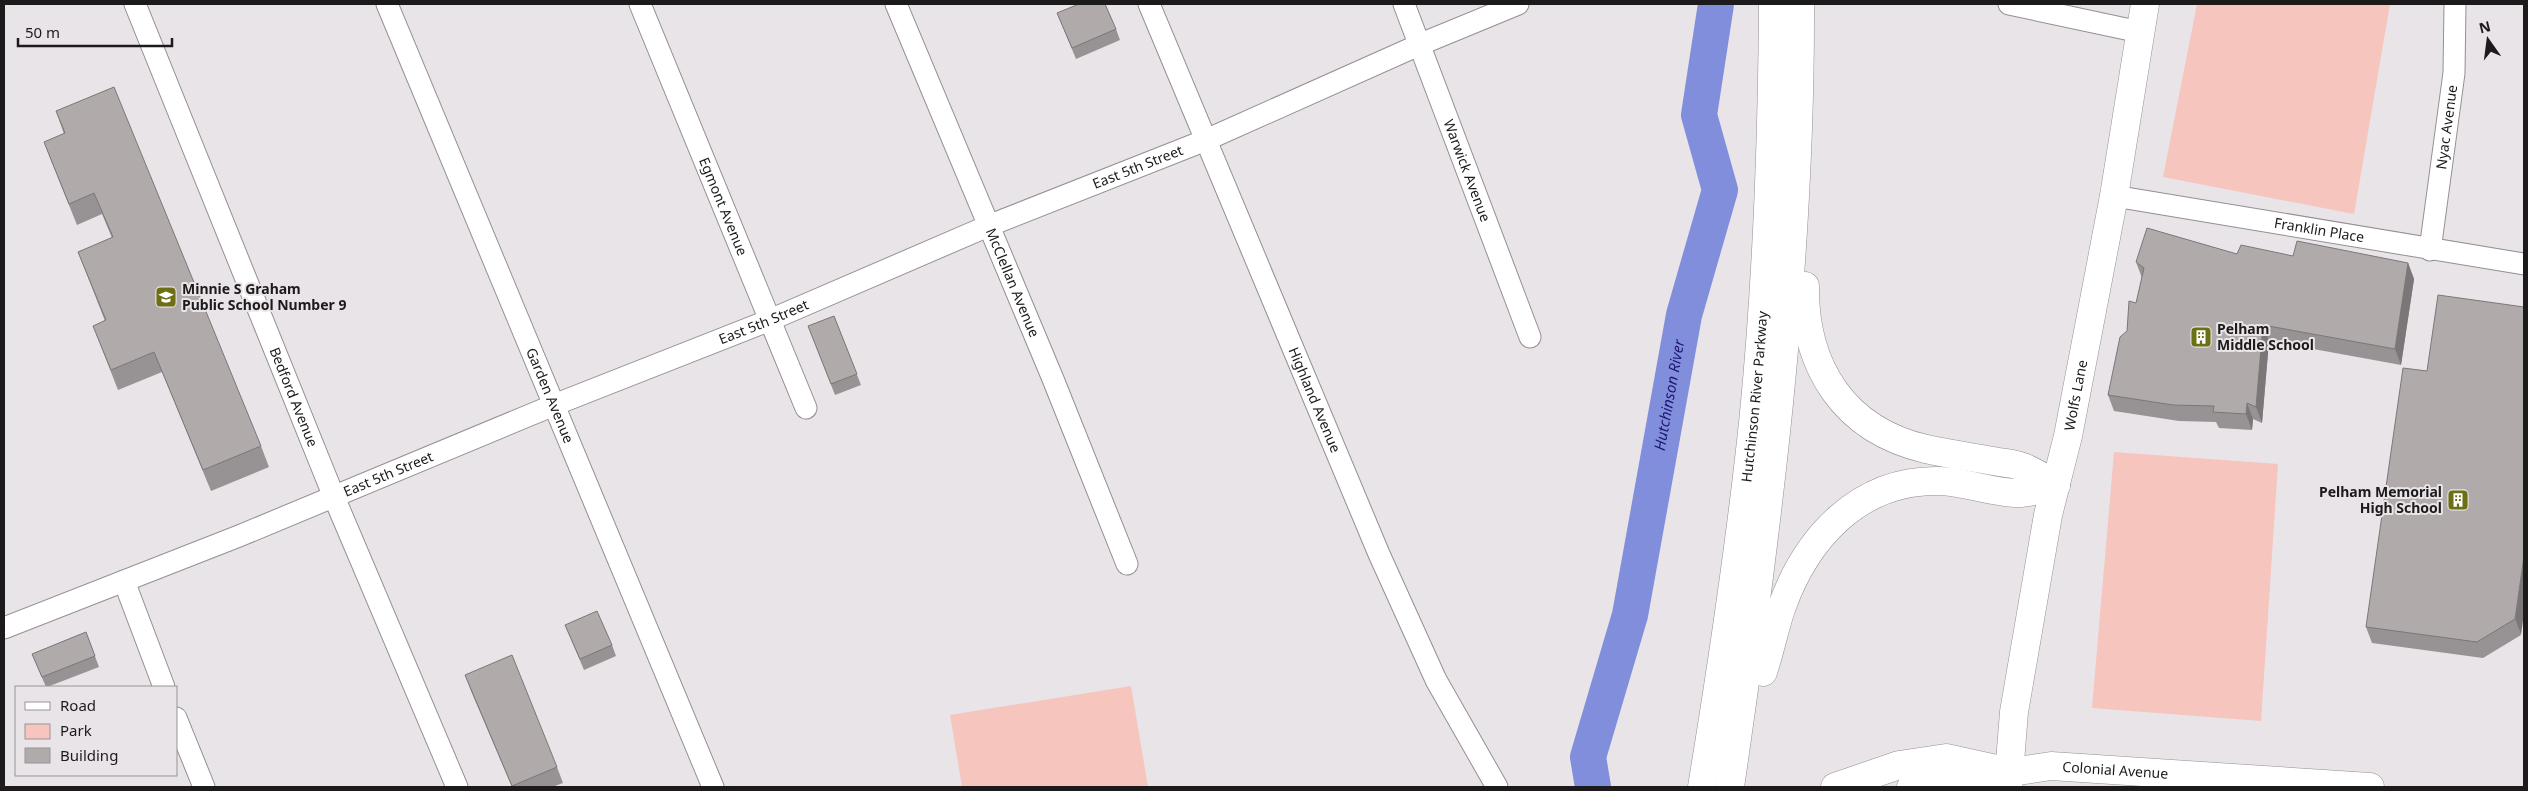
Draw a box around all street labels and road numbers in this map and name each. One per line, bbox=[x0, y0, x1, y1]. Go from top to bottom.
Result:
street label: Nyac Avenue bbox=[2431, 83, 2461, 171]
street label: Warwick Avenue bbox=[1439, 116, 1496, 224]
street label: East 5th Street bbox=[1090, 140, 1185, 193]
street label: Egmont Avenue bbox=[695, 154, 752, 258]
street label: Franklin Place bbox=[2273, 213, 2366, 246]
street label: McClellan Avenue bbox=[982, 225, 1044, 340]
street label: East 5th Street bbox=[716, 295, 811, 348]
street label: Hutchinson River Parkway bbox=[1736, 310, 1771, 483]
street label: Bedford Avenue bbox=[266, 344, 323, 450]
street label: Highland Avenue bbox=[1284, 344, 1346, 455]
street label: Garden Avenue bbox=[522, 345, 579, 446]
street label: Wolfs Lane bbox=[2059, 358, 2091, 432]
street label: East 5th Street bbox=[340, 446, 436, 501]
street label: Colonial Avenue bbox=[2062, 757, 2169, 783]

